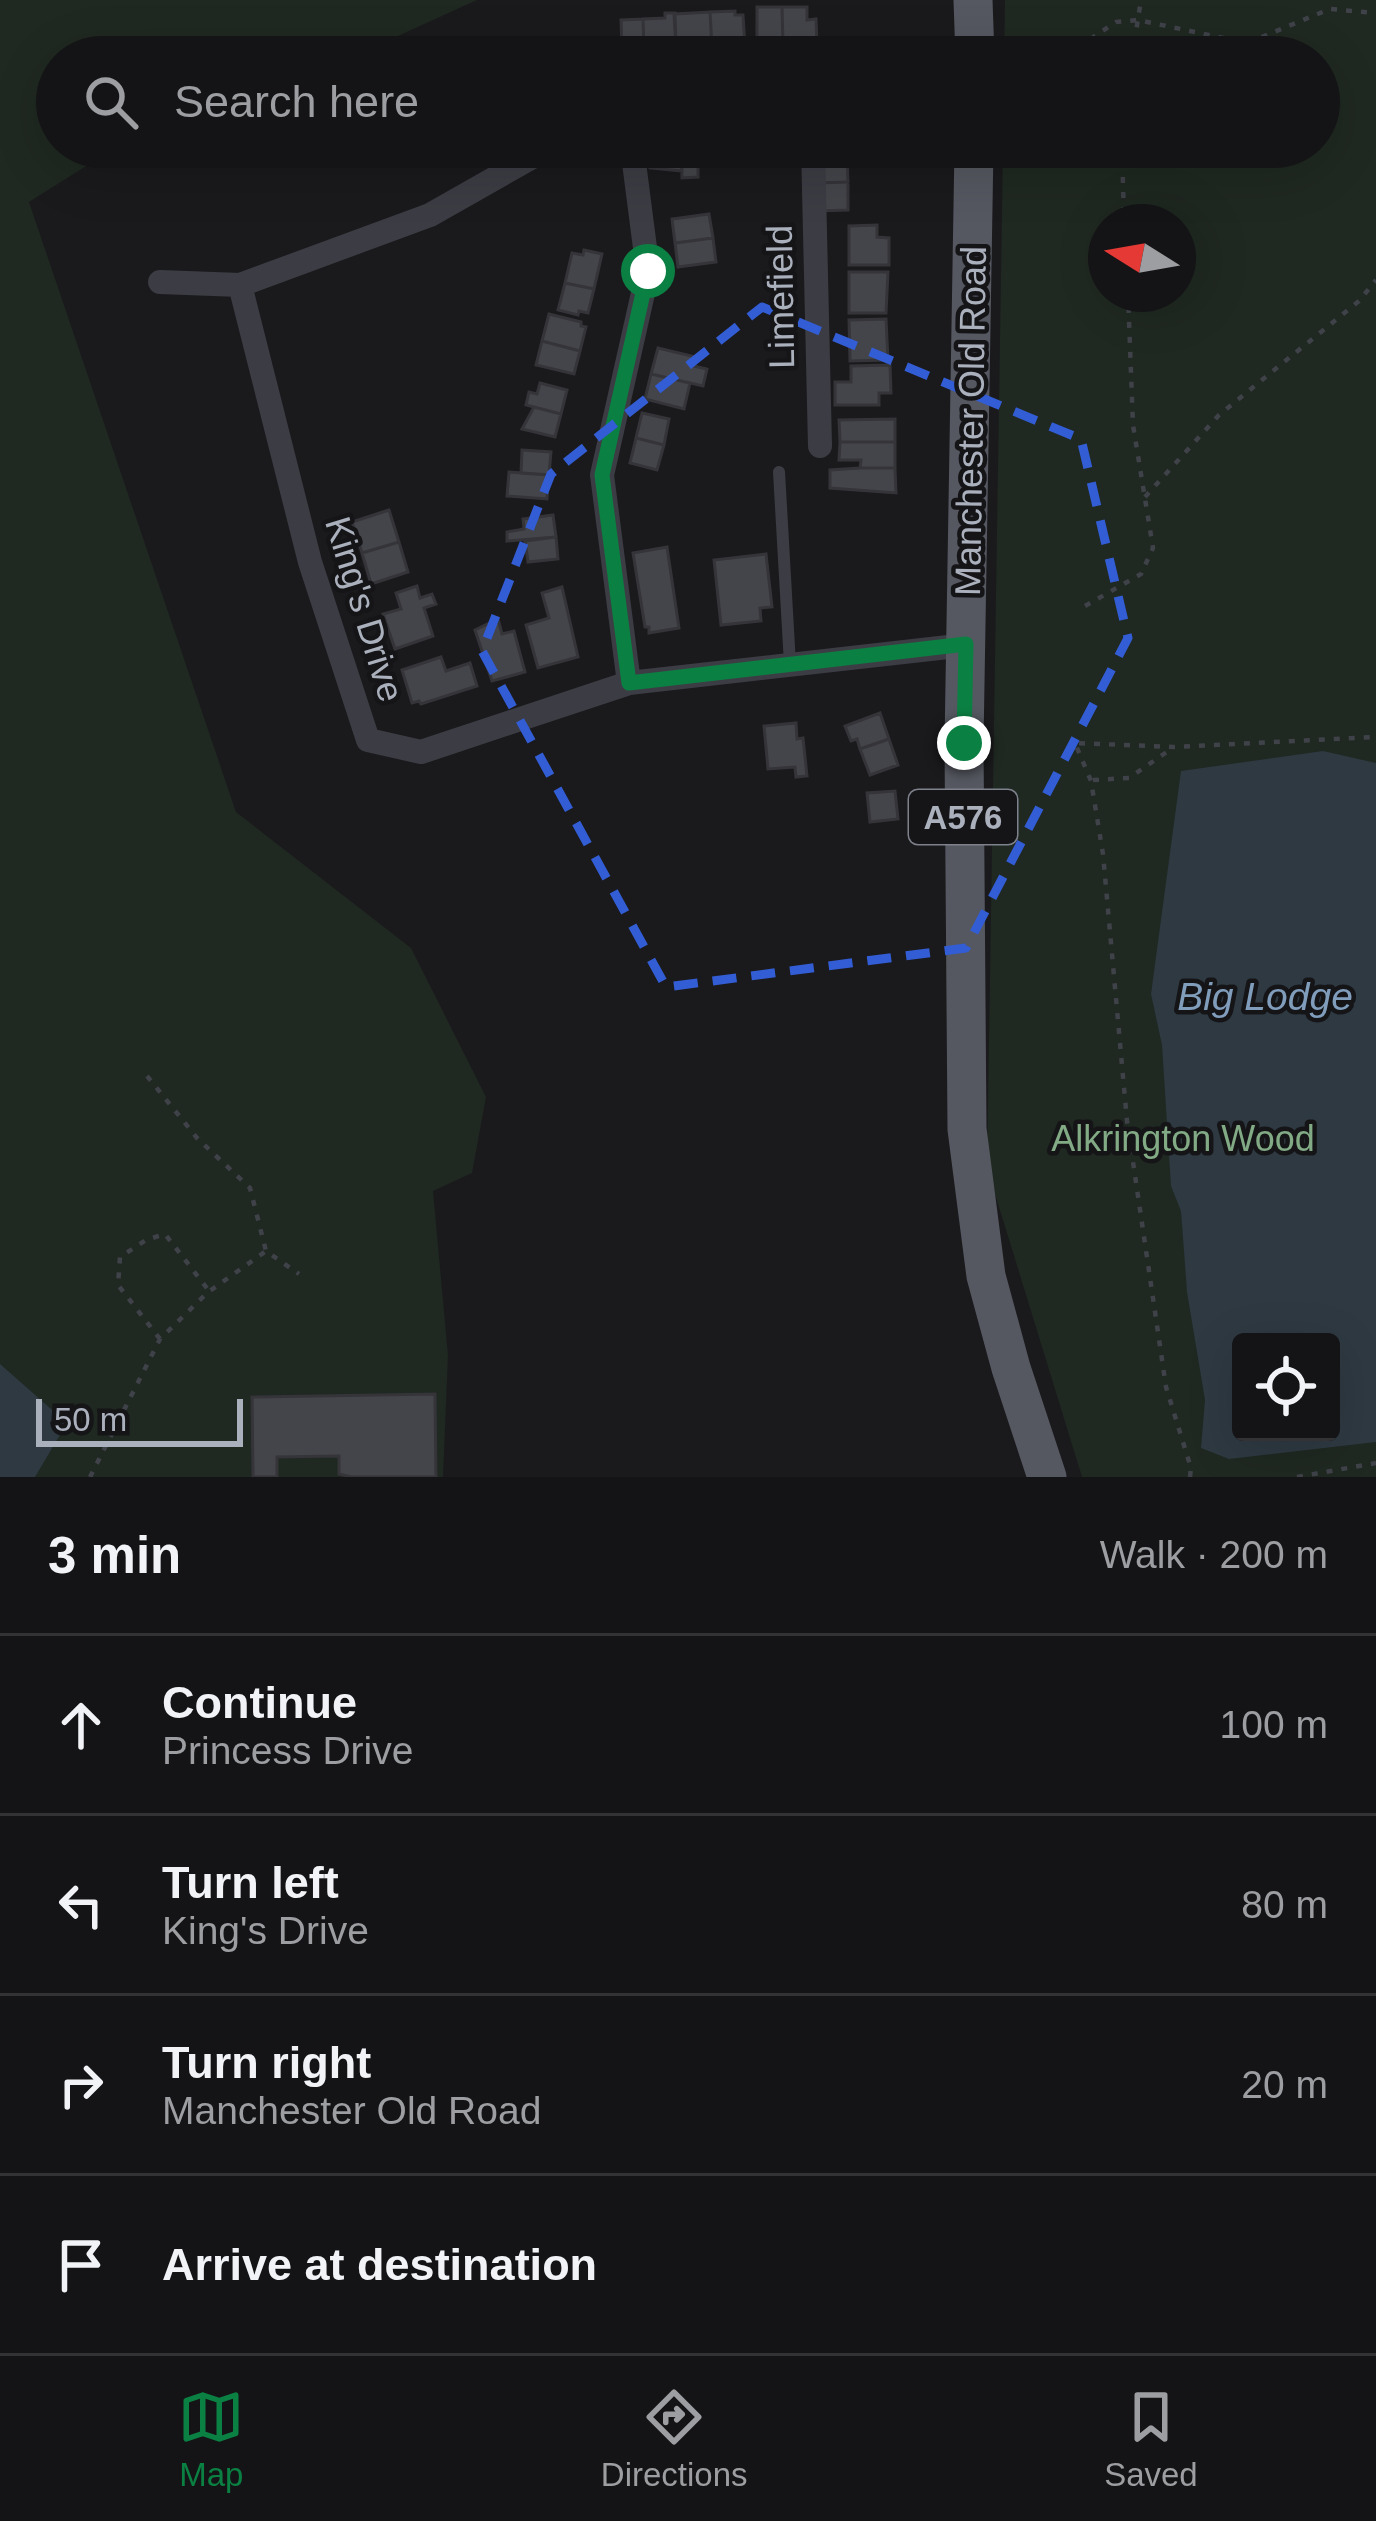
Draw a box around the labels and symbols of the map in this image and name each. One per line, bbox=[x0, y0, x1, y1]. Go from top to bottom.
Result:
north arrow bbox=[1088, 204, 1196, 312]
street label: Limefield bbox=[759, 225, 802, 369]
route start bbox=[621, 244, 675, 298]
street label: Manchester Old Road bbox=[947, 246, 994, 596]
street label: King's Drive bbox=[317, 512, 412, 706]
route end bbox=[937, 716, 991, 770]
road number: A576 bbox=[909, 790, 1017, 844]
water label: Big Lodge bbox=[1177, 975, 1353, 1018]
park label: Alkrington Wood bbox=[1051, 1118, 1315, 1159]
scale bar bbox=[36, 1393, 243, 1446]

